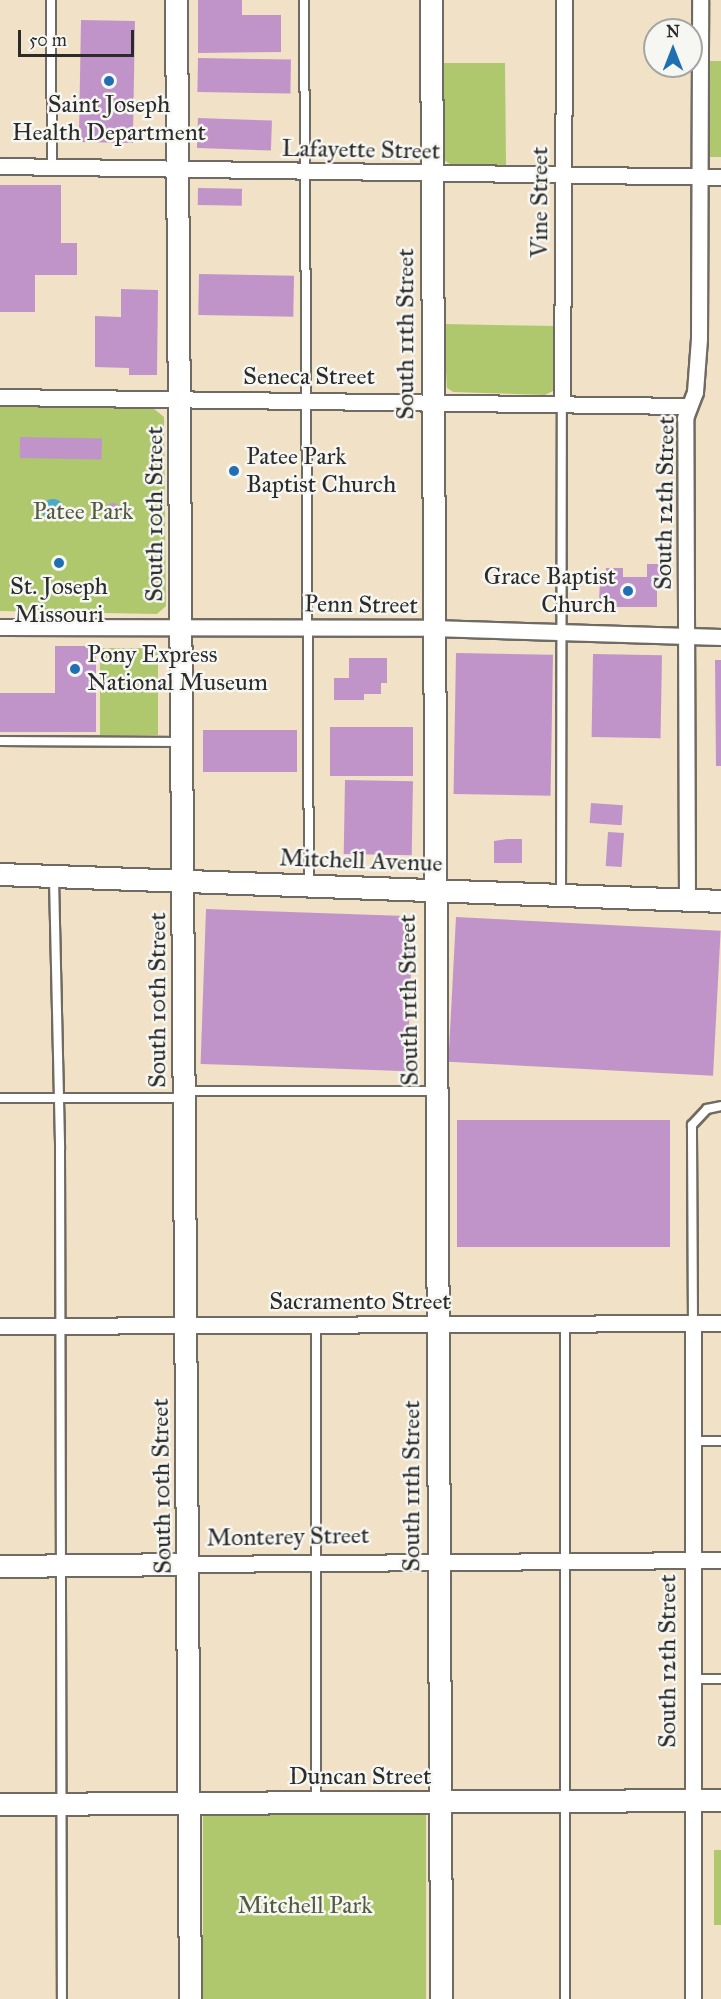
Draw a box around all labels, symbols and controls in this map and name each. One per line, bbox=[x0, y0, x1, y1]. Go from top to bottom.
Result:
scale bar bbox=[21, 18, 136, 56]
north arrow bbox=[643, 18, 703, 78]
text: N bbox=[666, 22, 680, 41]
text: 50 m bbox=[29, 29, 67, 51]
marker: Saint Joseph Health Department bbox=[102, 74, 116, 88]
place label: Saint Joseph Health Department bbox=[12, 91, 206, 147]
street label: Lafayette Street bbox=[281, 134, 441, 166]
street label: Vine Street bbox=[526, 146, 554, 258]
street label: South 11th Street bbox=[392, 248, 420, 420]
street label: Seneca Street bbox=[243, 363, 375, 391]
street label: South 12th Street bbox=[649, 416, 681, 590]
street label: South 10th Street bbox=[141, 426, 169, 602]
place label: Patee Park Baptist Church bbox=[246, 443, 396, 499]
marker: Patee Park Baptist Church bbox=[227, 464, 241, 478]
park label: Patee Park bbox=[33, 498, 133, 526]
marker: St. Joseph Missouri bbox=[52, 556, 66, 570]
place label: Grace Baptist Church bbox=[484, 563, 616, 619]
place label: St. Joseph Missouri bbox=[10, 573, 108, 629]
marker: Grace Baptist Church bbox=[621, 584, 635, 598]
street label: Penn Street bbox=[304, 590, 418, 620]
place label: Pony Express National Museum bbox=[87, 641, 268, 697]
marker: Pony Express National Museum bbox=[68, 662, 82, 676]
street label: Mitchell Avenue bbox=[279, 844, 443, 878]
street label: South 10th Street bbox=[144, 912, 172, 1088]
street label: South 11th Street bbox=[393, 914, 425, 1086]
street label: Sacramento Street bbox=[269, 1288, 451, 1316]
street label: South 10th Street bbox=[146, 1398, 178, 1574]
street label: South 11th Street bbox=[398, 1400, 426, 1572]
street label: Monterey Street bbox=[206, 1521, 370, 1553]
street label: South 12th Street bbox=[654, 1574, 682, 1748]
street label: Duncan Street bbox=[289, 1763, 431, 1791]
park label: Mitchell Park bbox=[238, 1892, 372, 1920]

